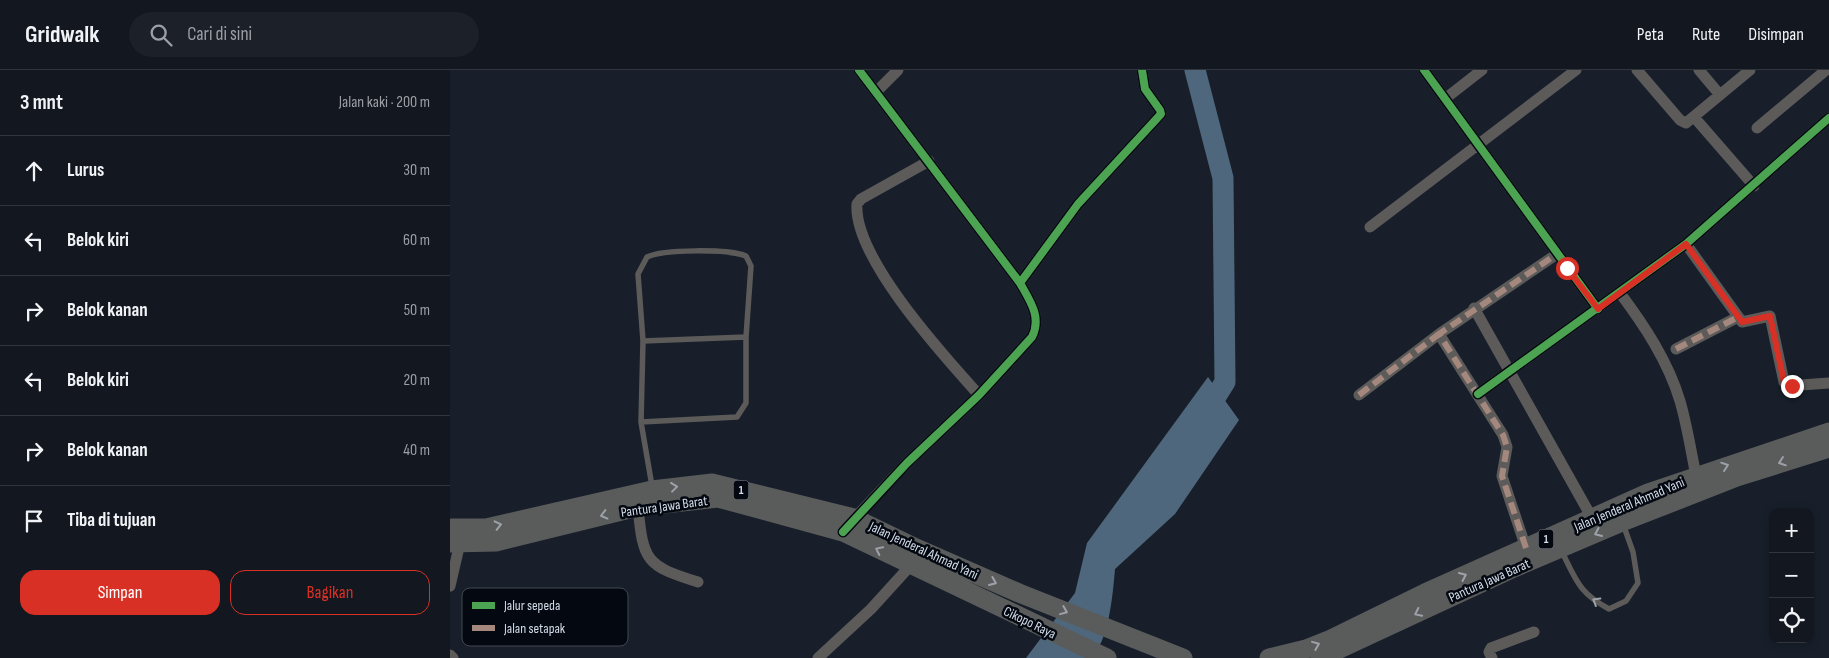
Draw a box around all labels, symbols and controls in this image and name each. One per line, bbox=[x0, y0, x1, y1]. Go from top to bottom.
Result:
search box bbox=[129, 12, 479, 57]
text: Gridwalk bbox=[25, 20, 99, 49]
icon: search bbox=[147, 21, 175, 49]
text: Cari di sini bbox=[187, 23, 252, 46]
text: Peta bbox=[1637, 24, 1664, 45]
text: Rute bbox=[1692, 24, 1720, 45]
text: Disimpan bbox=[1748, 24, 1804, 45]
text: 3 mnt bbox=[20, 90, 63, 115]
text: Jalan kaki · 200 m bbox=[339, 93, 430, 112]
icon: ahead bbox=[20, 157, 48, 185]
text: Lurus bbox=[67, 159, 104, 182]
text: 30 m bbox=[403, 161, 430, 180]
icon: left bbox=[20, 227, 48, 255]
text: Belok kiri bbox=[67, 229, 129, 252]
text: 60 m bbox=[403, 231, 430, 250]
route start bbox=[1556, 257, 1579, 280]
icon: right bbox=[20, 297, 48, 325]
text: Belok kanan bbox=[67, 299, 148, 322]
text: 50 m bbox=[404, 301, 430, 320]
icon: left bbox=[20, 367, 48, 395]
text: Belok kiri bbox=[67, 369, 129, 392]
text: 20 m bbox=[403, 371, 430, 390]
route end bbox=[1781, 375, 1804, 398]
icon: right bbox=[20, 437, 48, 465]
text: Belok kanan bbox=[67, 439, 148, 462]
text: 40 m bbox=[403, 441, 430, 460]
one-way arrow bbox=[1779, 456, 1787, 466]
one-way arrow bbox=[1721, 462, 1729, 472]
street label: Jalan Jenderal Ahmad Yani bbox=[1571, 474, 1687, 536]
road number: 1 bbox=[734, 480, 748, 500]
one-way arrow bbox=[671, 482, 679, 493]
street label: Pantura Jawa Barat bbox=[620, 492, 708, 521]
icon: arrive bbox=[20, 507, 48, 535]
map controls bbox=[1769, 508, 1814, 643]
button: + bbox=[1769, 508, 1814, 553]
text: Tiba di tujuan bbox=[67, 509, 156, 532]
one-way arrow bbox=[600, 510, 608, 520]
street label: Jalan Jenderal Ahmad Yani bbox=[866, 517, 981, 583]
one-way arrow bbox=[494, 520, 503, 531]
one-way arrow bbox=[1594, 526, 1603, 537]
road number: 1 bbox=[1538, 529, 1554, 548]
one-way arrow bbox=[875, 545, 884, 556]
button: − bbox=[1769, 553, 1814, 598]
street label: Pantura Jawa Barat bbox=[1446, 555, 1533, 606]
button: Simpan bbox=[20, 570, 220, 615]
button: Bagikan bbox=[230, 570, 430, 615]
one-way arrow bbox=[1458, 572, 1467, 583]
one-way arrow bbox=[988, 575, 997, 586]
legend bbox=[462, 588, 628, 646]
text: Jalur sepeda bbox=[503, 597, 560, 614]
one-way arrow bbox=[1592, 598, 1601, 608]
button: locate bbox=[1769, 598, 1814, 643]
street label: Cikopo Raya bbox=[1001, 602, 1059, 642]
one-way arrow bbox=[1059, 605, 1068, 615]
one-way arrow bbox=[1414, 607, 1423, 617]
text: Jalan setapak bbox=[503, 620, 566, 637]
one-way arrow bbox=[1311, 641, 1319, 651]

